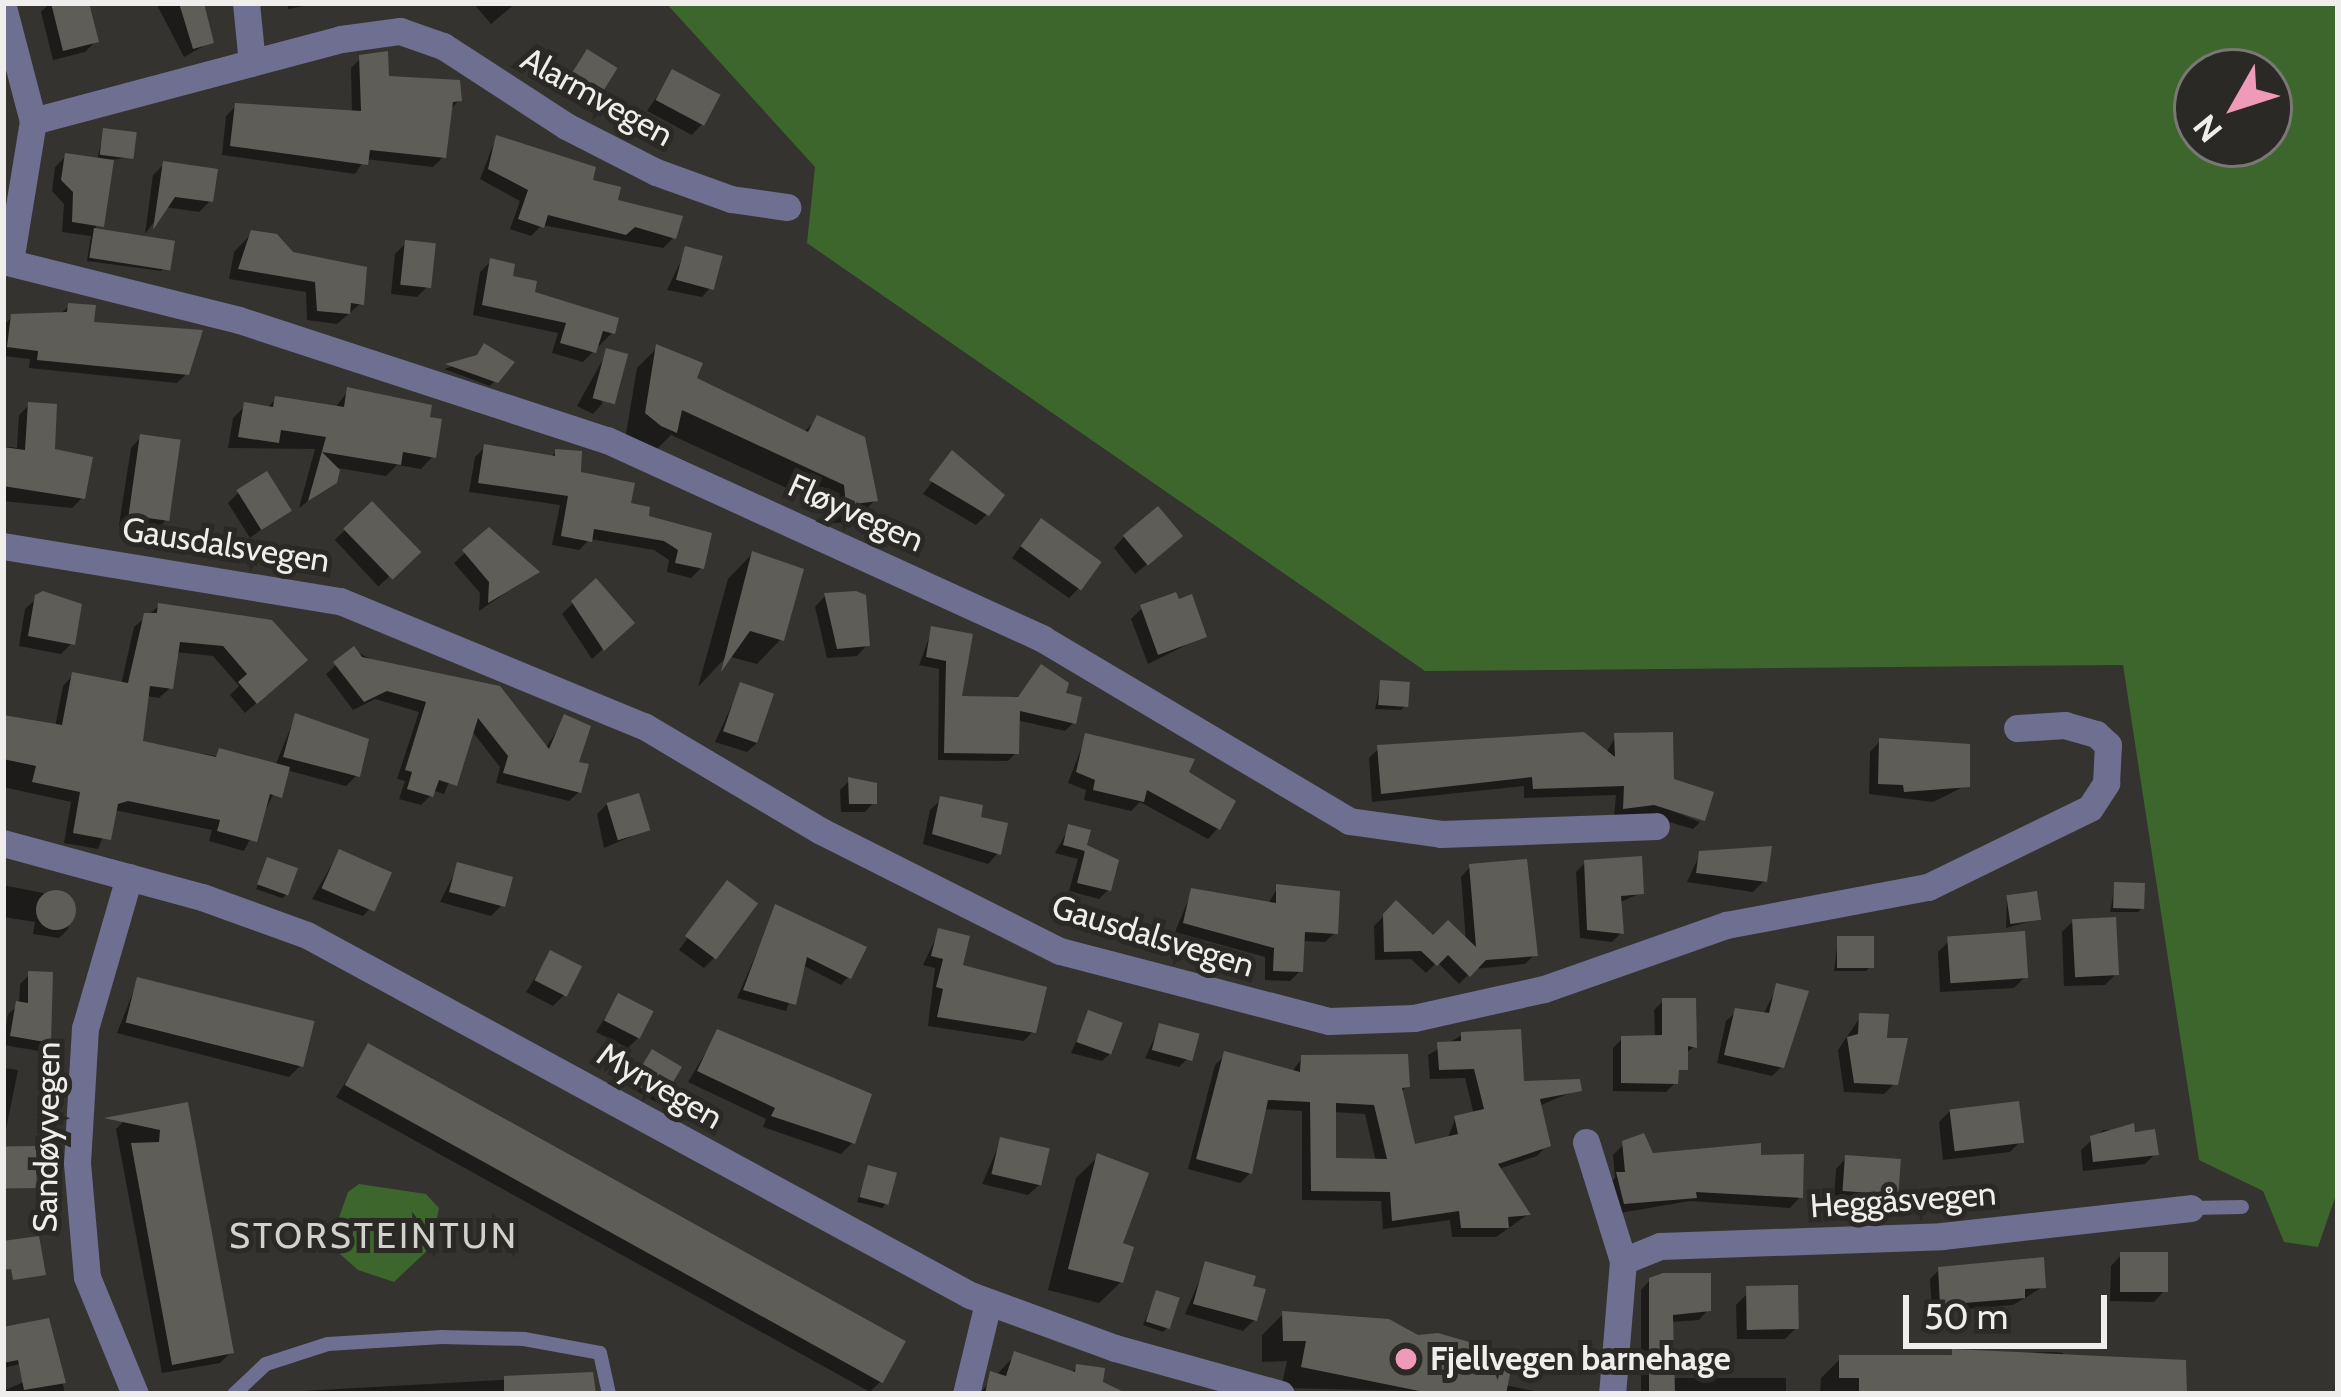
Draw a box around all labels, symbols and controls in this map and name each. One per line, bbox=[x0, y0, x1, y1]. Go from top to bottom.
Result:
street label: Alarmvegen bbox=[514, 39, 680, 155]
north arrow bbox=[2173, 48, 2293, 168]
text: N bbox=[2184, 107, 2230, 150]
street label: Fløyvegen bbox=[782, 466, 930, 560]
street label: Gausdalsvegen bbox=[120, 509, 332, 581]
street label: Gausdalsvegen bbox=[1047, 886, 1259, 986]
street label: Myrvegen bbox=[590, 1034, 730, 1138]
street label: Sandøyvegen bbox=[26, 1041, 68, 1233]
street label: Heggåsvegen bbox=[1808, 1174, 1998, 1226]
district label: STORSTEINTUN bbox=[229, 1214, 519, 1258]
scale bar bbox=[1909, 1271, 2113, 1345]
text: 50 m bbox=[1924, 1294, 2008, 1338]
place label: Fjellvegen barnehage bbox=[1430, 1339, 1731, 1379]
marker: Fjellvegen barnehage bbox=[1393, 1346, 1419, 1372]

